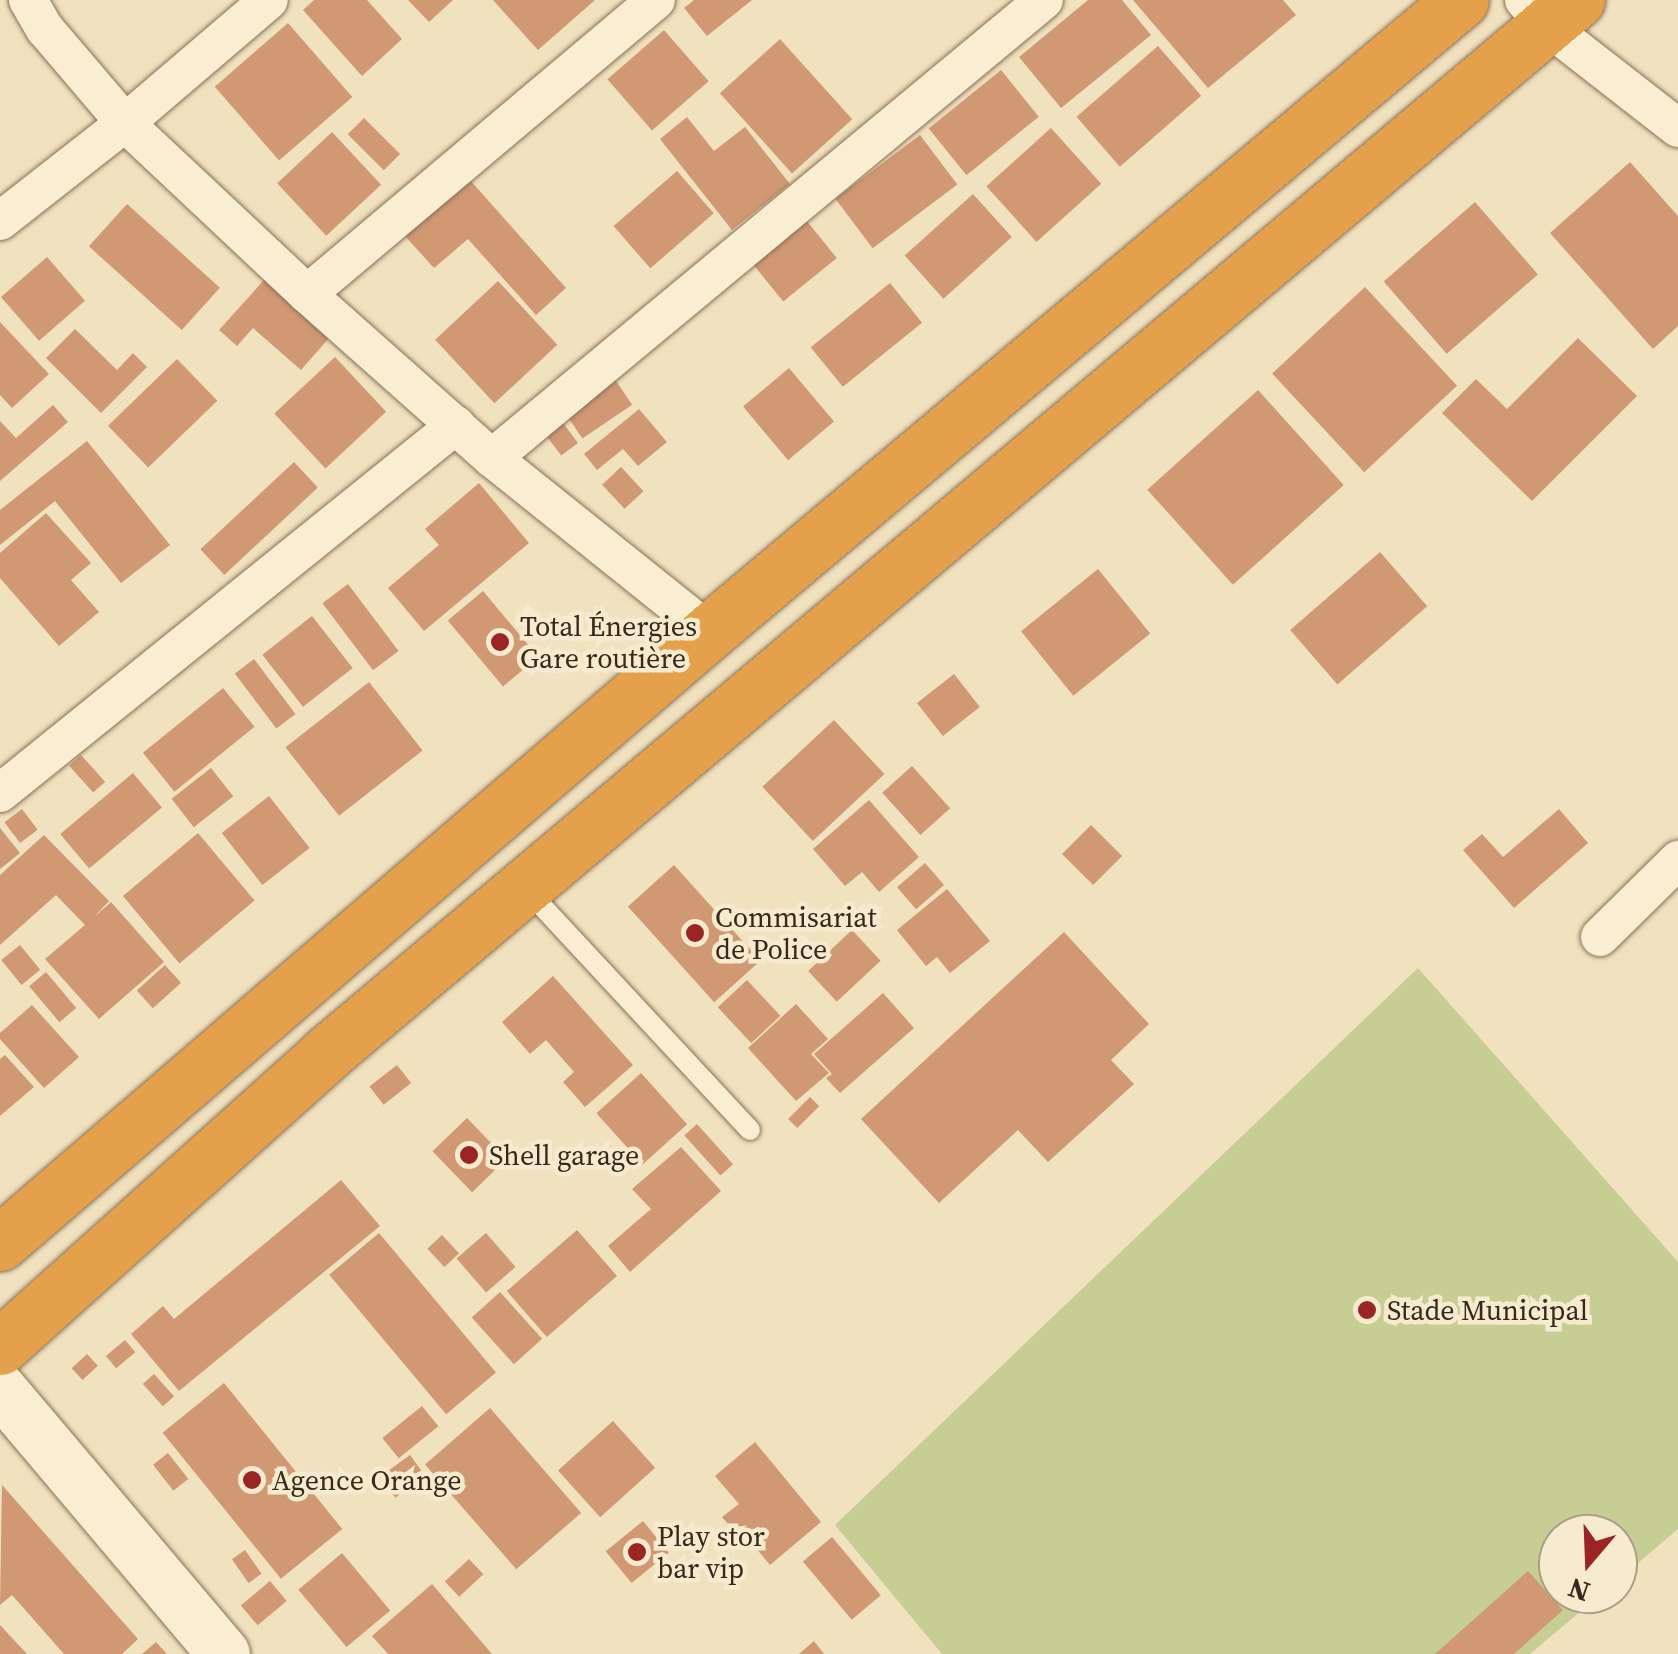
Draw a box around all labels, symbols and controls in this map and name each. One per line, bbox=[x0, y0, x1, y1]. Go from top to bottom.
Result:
place label: Total Énergies Gare routière bbox=[520, 609, 697, 675]
marker: Total Énergies Gare routière bbox=[489, 631, 511, 653]
place label: Commisariat de Police bbox=[715, 900, 877, 966]
marker: Commisariat de Police bbox=[684, 922, 706, 944]
place label: Shell garage bbox=[489, 1138, 639, 1172]
marker: Shell garage bbox=[458, 1144, 480, 1166]
place label: Stade Municipal bbox=[1387, 1293, 1588, 1327]
marker: Stade Municipal bbox=[1356, 1299, 1378, 1321]
place label: Agence Orange bbox=[272, 1463, 461, 1497]
marker: Agence Orange bbox=[241, 1469, 263, 1491]
north arrow bbox=[1538, 1514, 1638, 1614]
place label: Play stor bar vip bbox=[657, 1519, 765, 1585]
marker: Play stor bar vip bbox=[626, 1541, 648, 1563]
text: N bbox=[1563, 1569, 1595, 1612]

